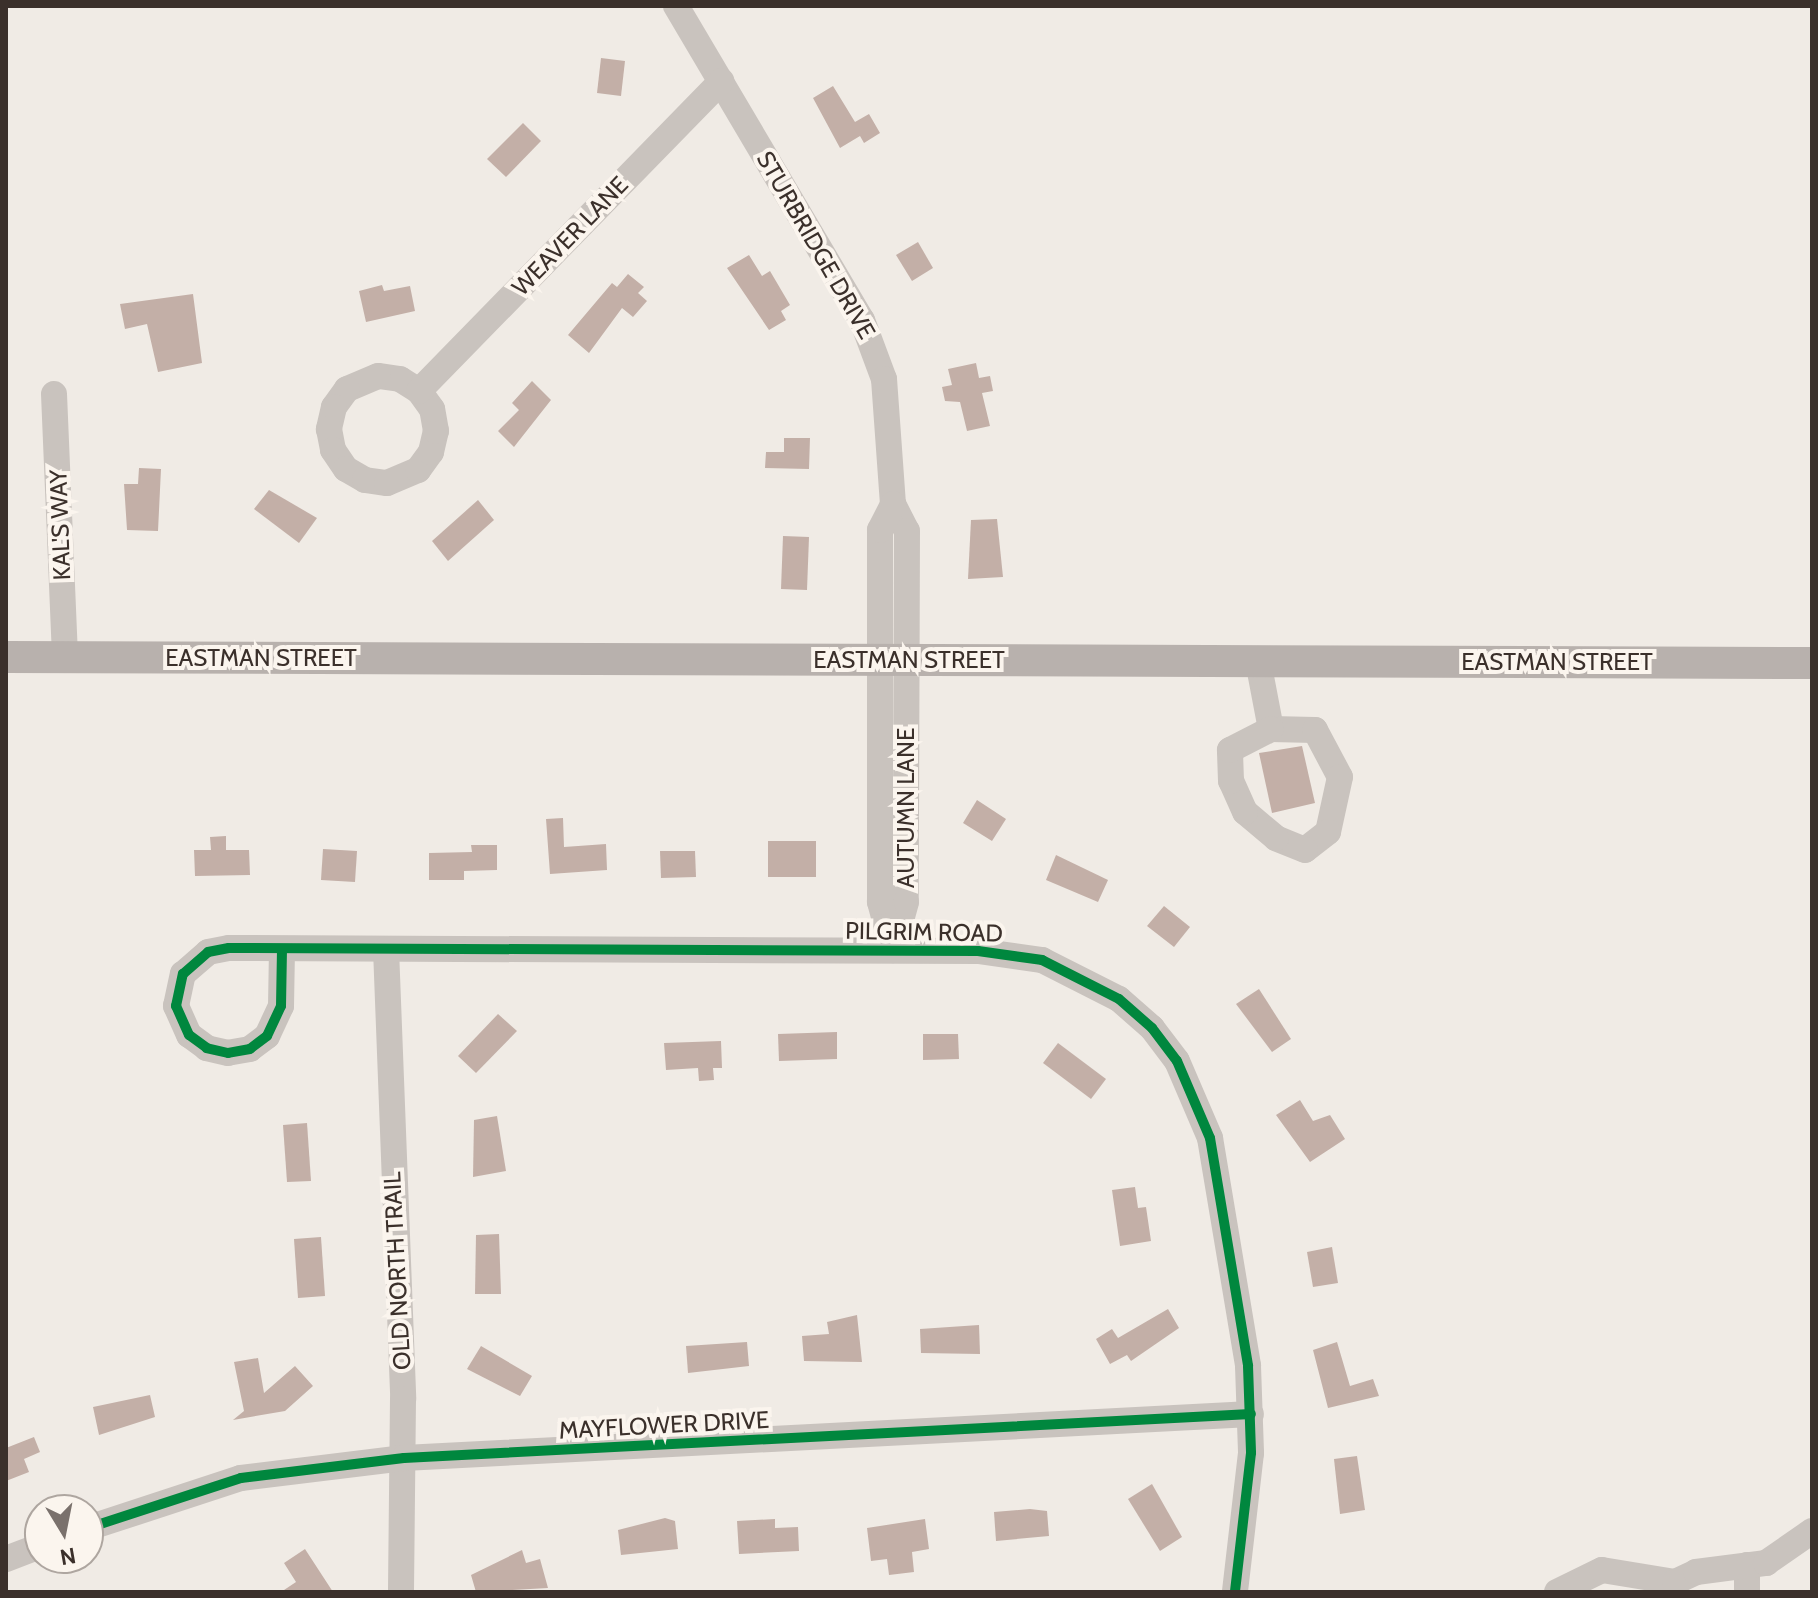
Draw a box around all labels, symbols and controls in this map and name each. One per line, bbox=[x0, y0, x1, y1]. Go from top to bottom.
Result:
street label: STURBRIDGE DRIVE bbox=[751, 146, 881, 344]
street label: WEAVER LANE bbox=[506, 170, 634, 302]
street label: KAL'S WAY bbox=[44, 469, 76, 581]
street label: EASTMAN STREET bbox=[165, 644, 357, 672]
street label: EASTMAN STREET bbox=[813, 646, 1005, 674]
street label: EASTMAN STREET bbox=[1461, 648, 1653, 676]
street label: AUTUMN LANE bbox=[892, 728, 920, 888]
street label: PILGRIM ROAD bbox=[845, 916, 1003, 948]
street label: OLD NORTH TRAIL bbox=[377, 1171, 417, 1371]
street label: MAYFLOWER DRIVE bbox=[558, 1405, 770, 1445]
north arrow bbox=[24, 1494, 104, 1574]
text: N bbox=[58, 1542, 78, 1571]

